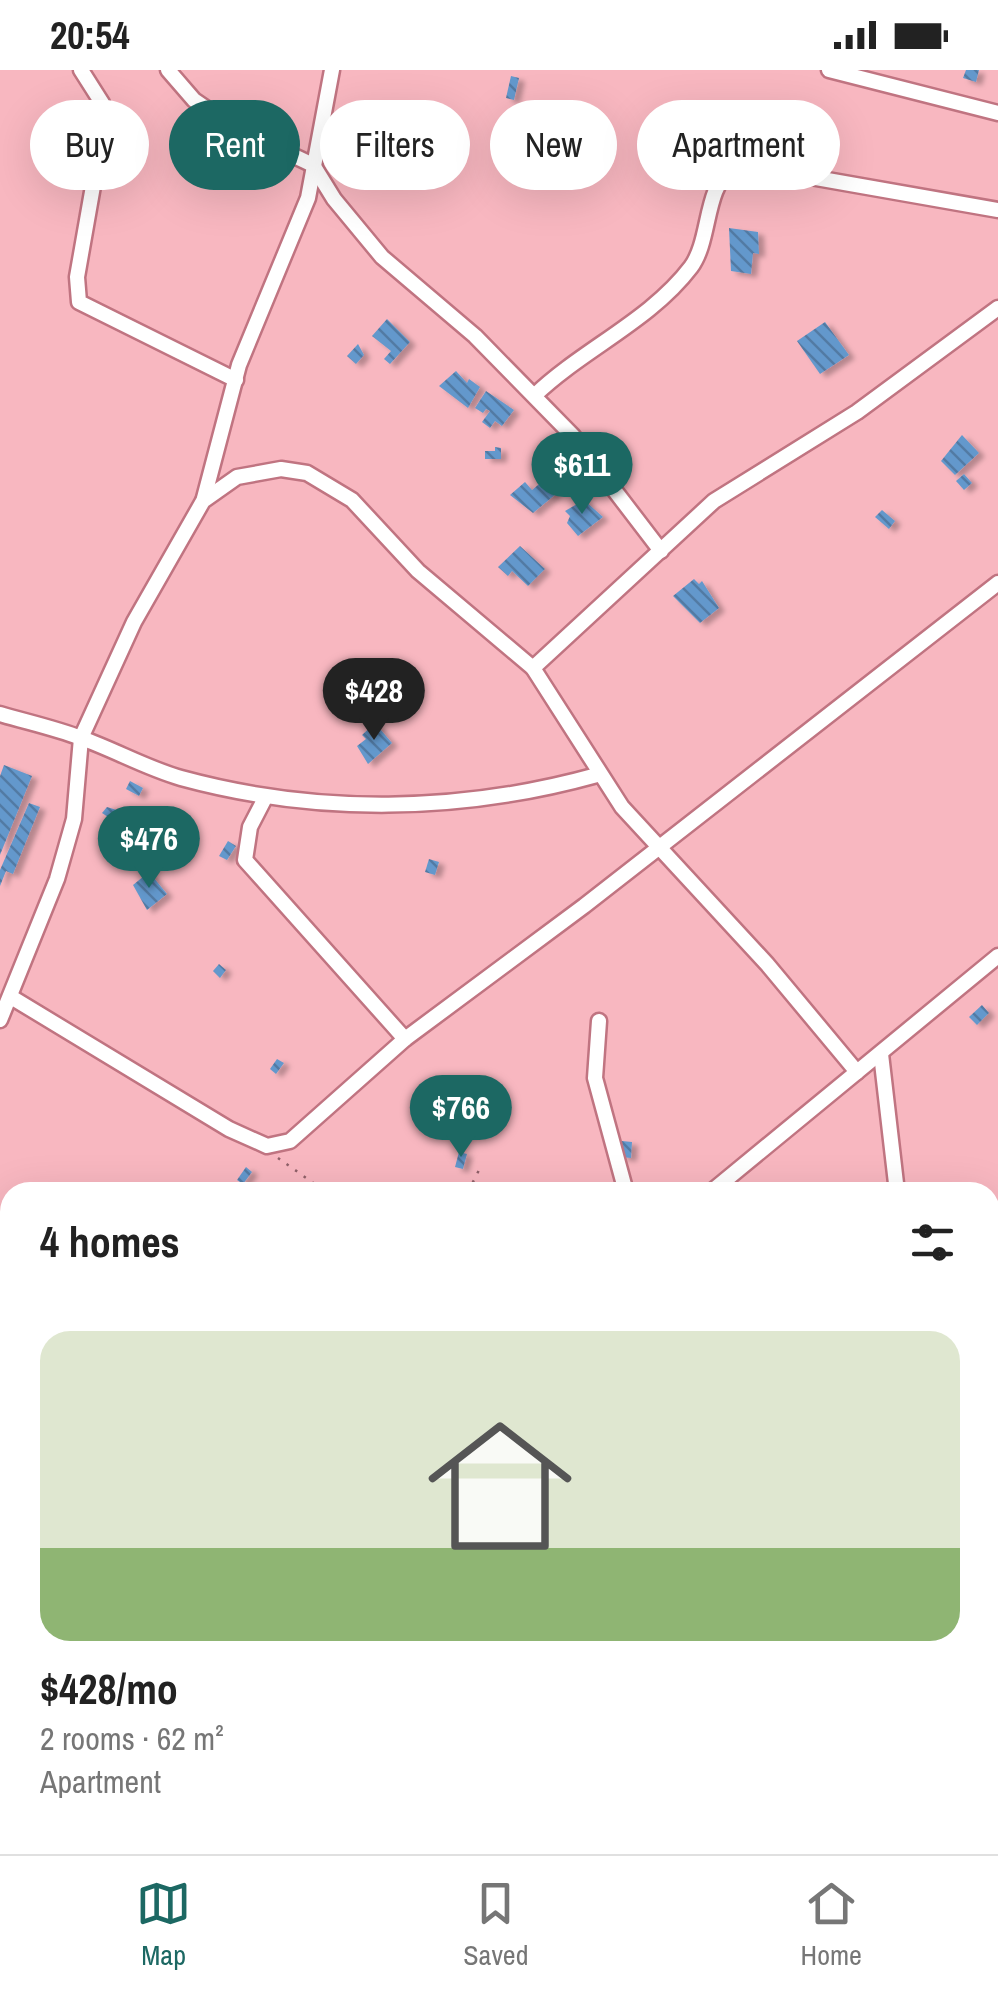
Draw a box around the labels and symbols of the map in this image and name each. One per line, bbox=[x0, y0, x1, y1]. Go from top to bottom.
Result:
pin: $611 bbox=[523, 432, 641, 517]
pin: $428 bbox=[315, 658, 433, 743]
pin: $476 bbox=[90, 806, 208, 891]
pin: $766 bbox=[402, 1075, 520, 1160]

